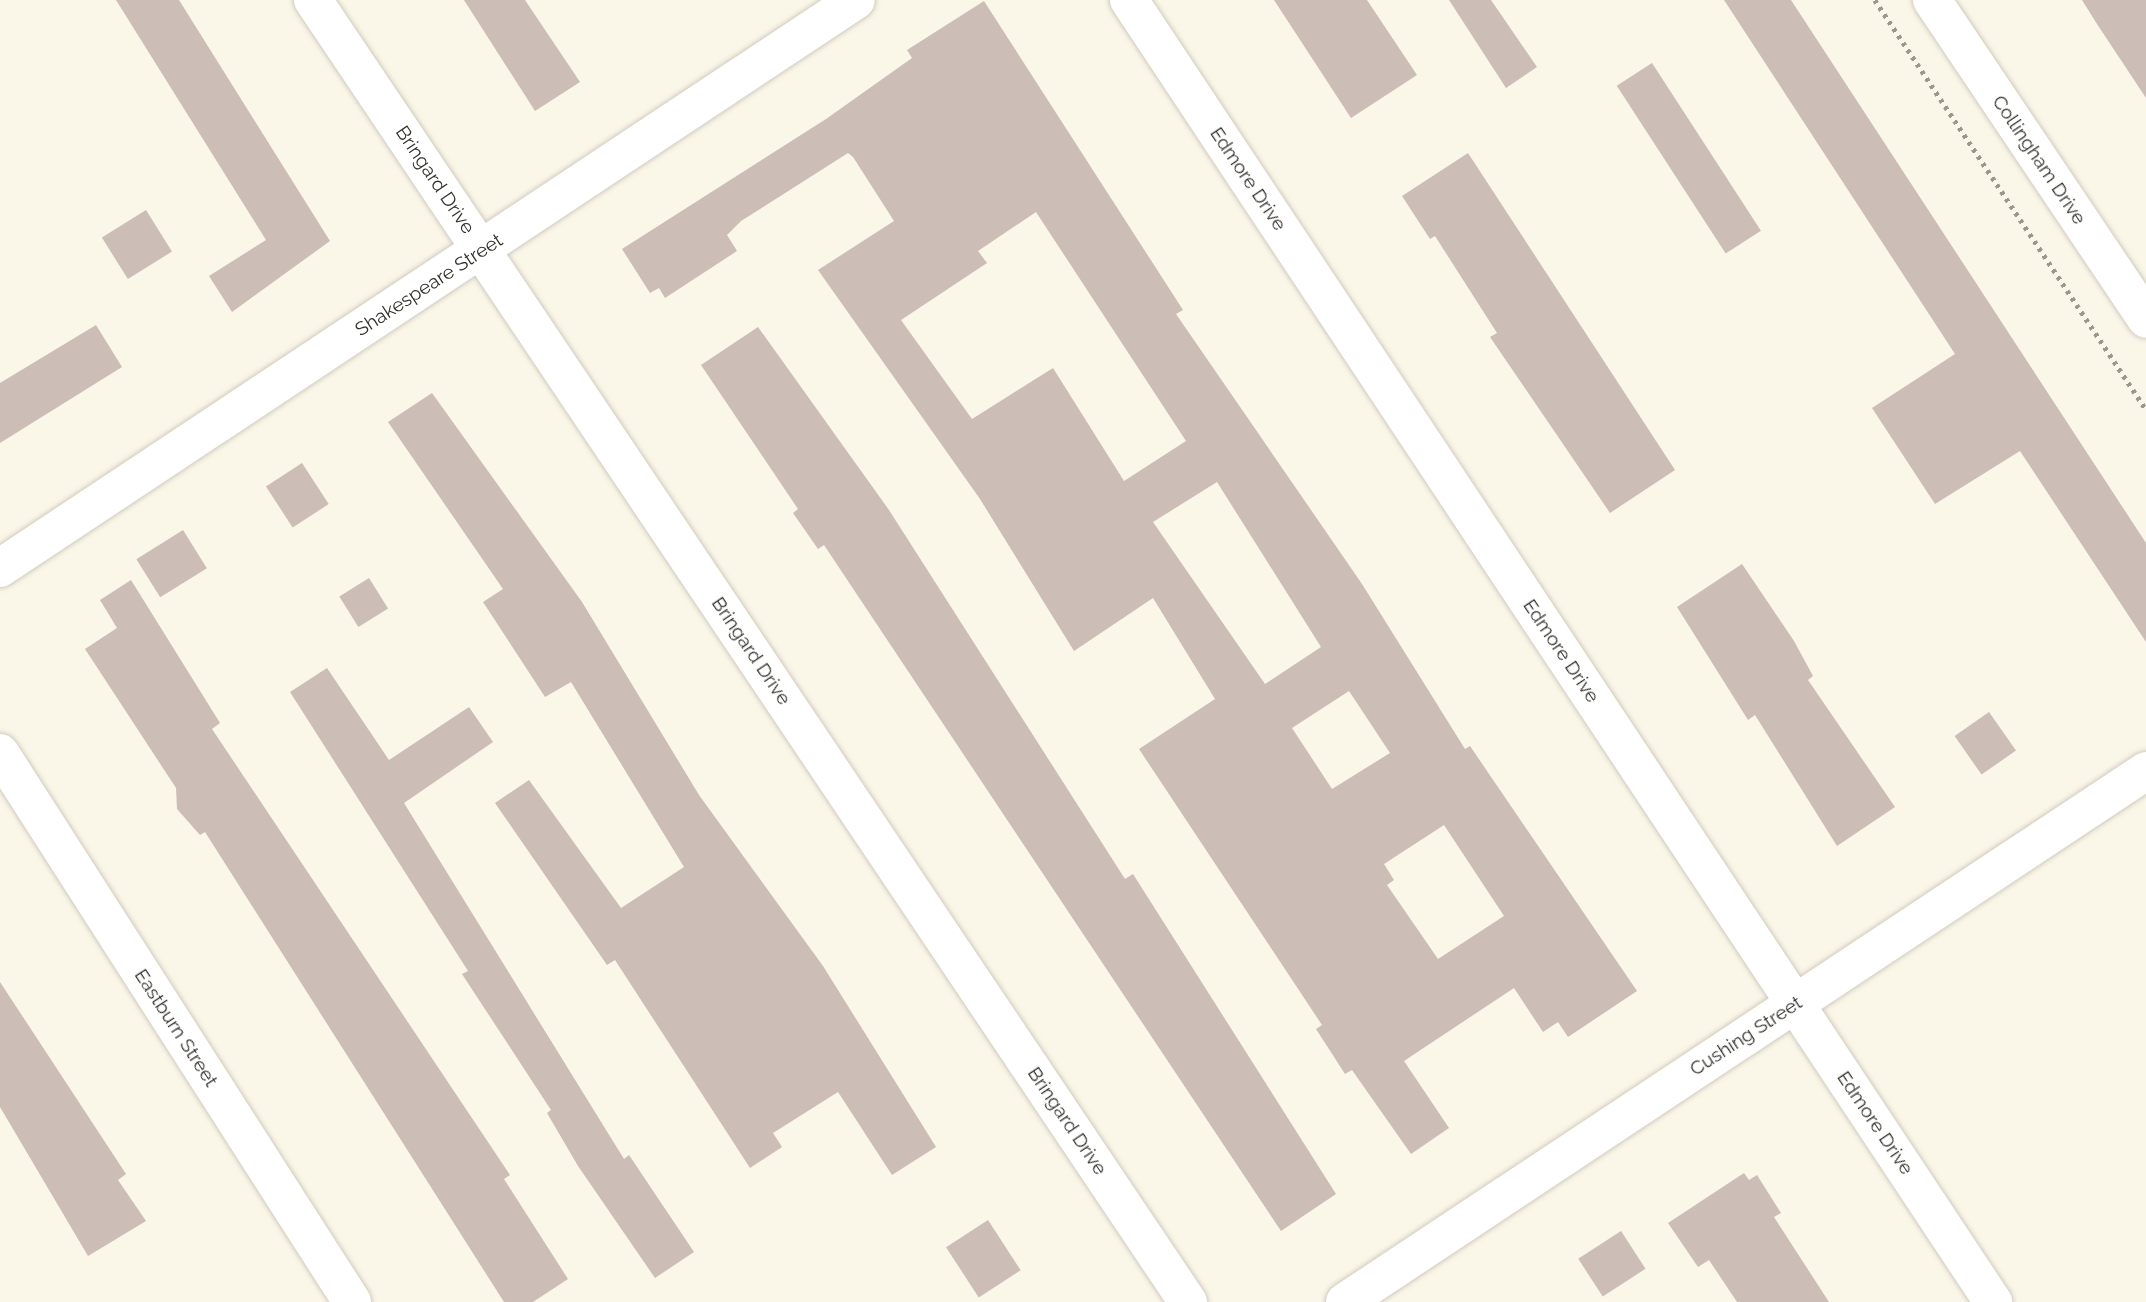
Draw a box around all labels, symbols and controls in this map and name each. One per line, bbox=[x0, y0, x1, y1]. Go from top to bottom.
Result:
street label: Collingham Drive bbox=[1987, 91, 2091, 229]
street label: Bringard Drive bbox=[391, 122, 479, 238]
street label: Edmore Drive bbox=[1205, 123, 1291, 235]
street label: Shakespeare Street bbox=[351, 229, 507, 341]
street label: Bringard Drive bbox=[707, 593, 795, 709]
street label: Edmore Drive bbox=[1518, 595, 1604, 707]
street label: Eastburn Street bbox=[129, 965, 223, 1091]
street label: Cushing Street bbox=[1686, 991, 1806, 1081]
street label: Bringard Drive bbox=[1023, 1063, 1111, 1179]
street label: Edmore Drive bbox=[1832, 1067, 1918, 1179]

